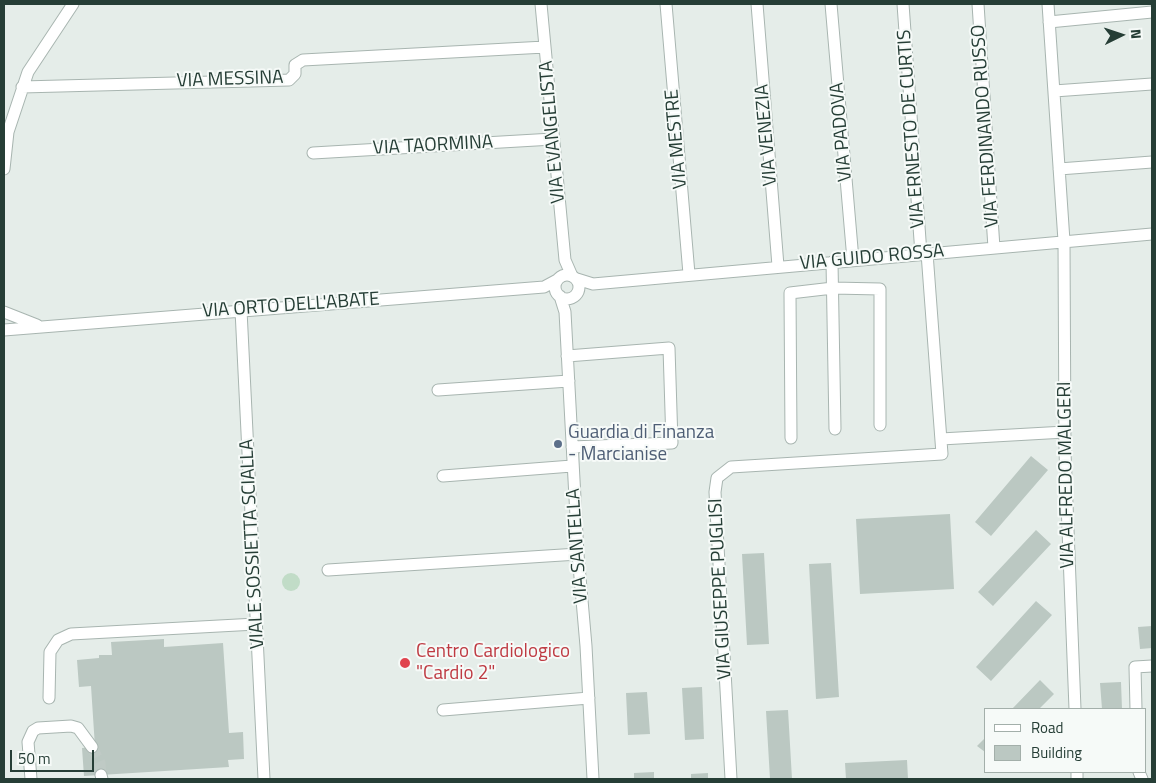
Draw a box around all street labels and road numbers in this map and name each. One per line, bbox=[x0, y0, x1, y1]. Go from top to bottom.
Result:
street label: VIA FERDINANDO RUSSO bbox=[968, 24, 1004, 228]
street label: VIA ERNESTO DE CURTIS bbox=[894, 29, 930, 229]
street label: VIA EVANGELISTA bbox=[535, 60, 571, 204]
street label: VIA MESSINA bbox=[176, 67, 284, 93]
street label: VIA PADOVA bbox=[826, 81, 858, 183]
street label: VIA VENEZIA bbox=[751, 83, 783, 187]
street label: VIA MESTRE bbox=[661, 88, 693, 190]
street label: VIA TAORMINA bbox=[372, 131, 494, 161]
street label: VIA GUIDO ROSSA bbox=[799, 240, 945, 276]
street label: VIA ORTO DELL'ABATE bbox=[202, 288, 380, 324]
street label: VIA ALFREDO MALGERI bbox=[1054, 381, 1080, 569]
street label: VIALE SOSSIETTA SCIALLA bbox=[236, 438, 270, 650]
street label: VIA SANTELLA bbox=[563, 488, 593, 604]
street label: VIA GIUSEPPE PUGLISI bbox=[705, 498, 737, 680]

